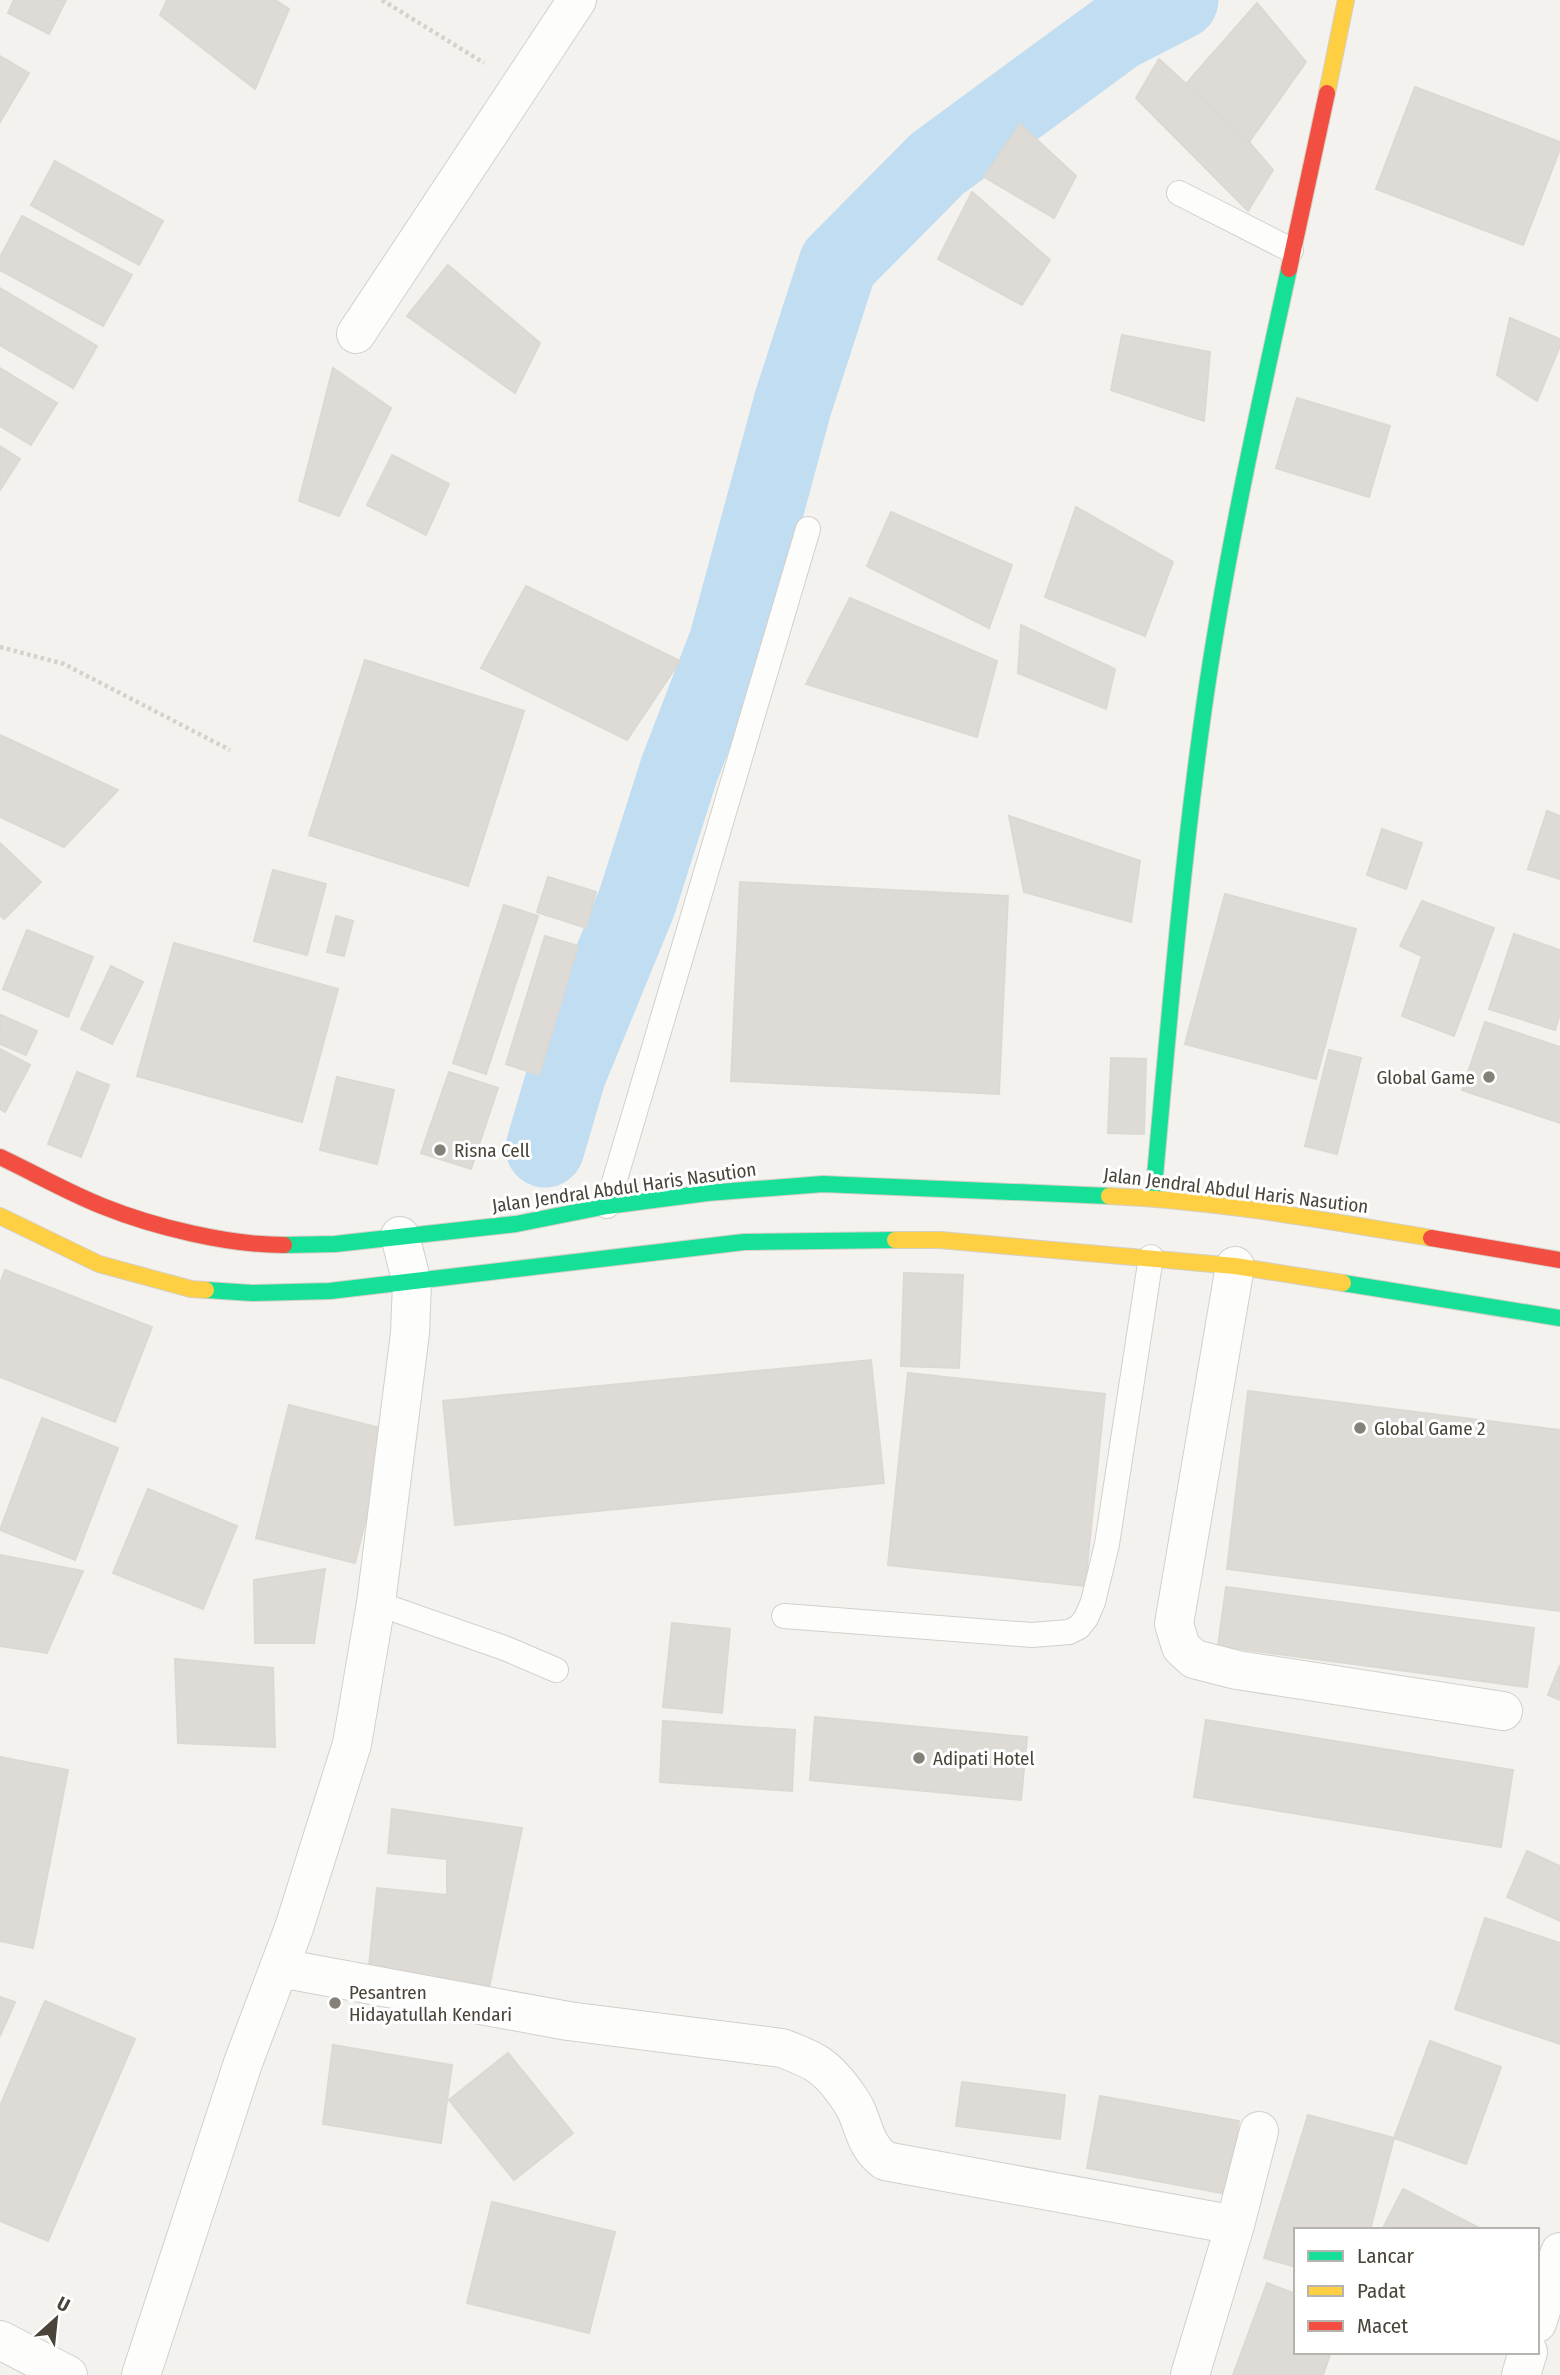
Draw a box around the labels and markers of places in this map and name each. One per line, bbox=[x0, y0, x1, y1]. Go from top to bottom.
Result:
place label: Global Game bbox=[1376, 1066, 1475, 1089]
marker: Global Game bbox=[1481, 1069, 1497, 1085]
place label: Risna Cell bbox=[454, 1139, 530, 1162]
marker: Risna Cell bbox=[432, 1142, 448, 1158]
place label: Global Game 2 bbox=[1374, 1417, 1485, 1440]
marker: Global Game 2 bbox=[1352, 1420, 1368, 1436]
place label: Adipati Hotel bbox=[933, 1747, 1035, 1770]
marker: Adipati Hotel bbox=[911, 1750, 927, 1766]
place label: Pesantren Hidayatullah Kendari bbox=[349, 1981, 512, 2026]
marker: Pesantren Hidayatullah Kendari bbox=[327, 1995, 343, 2011]

